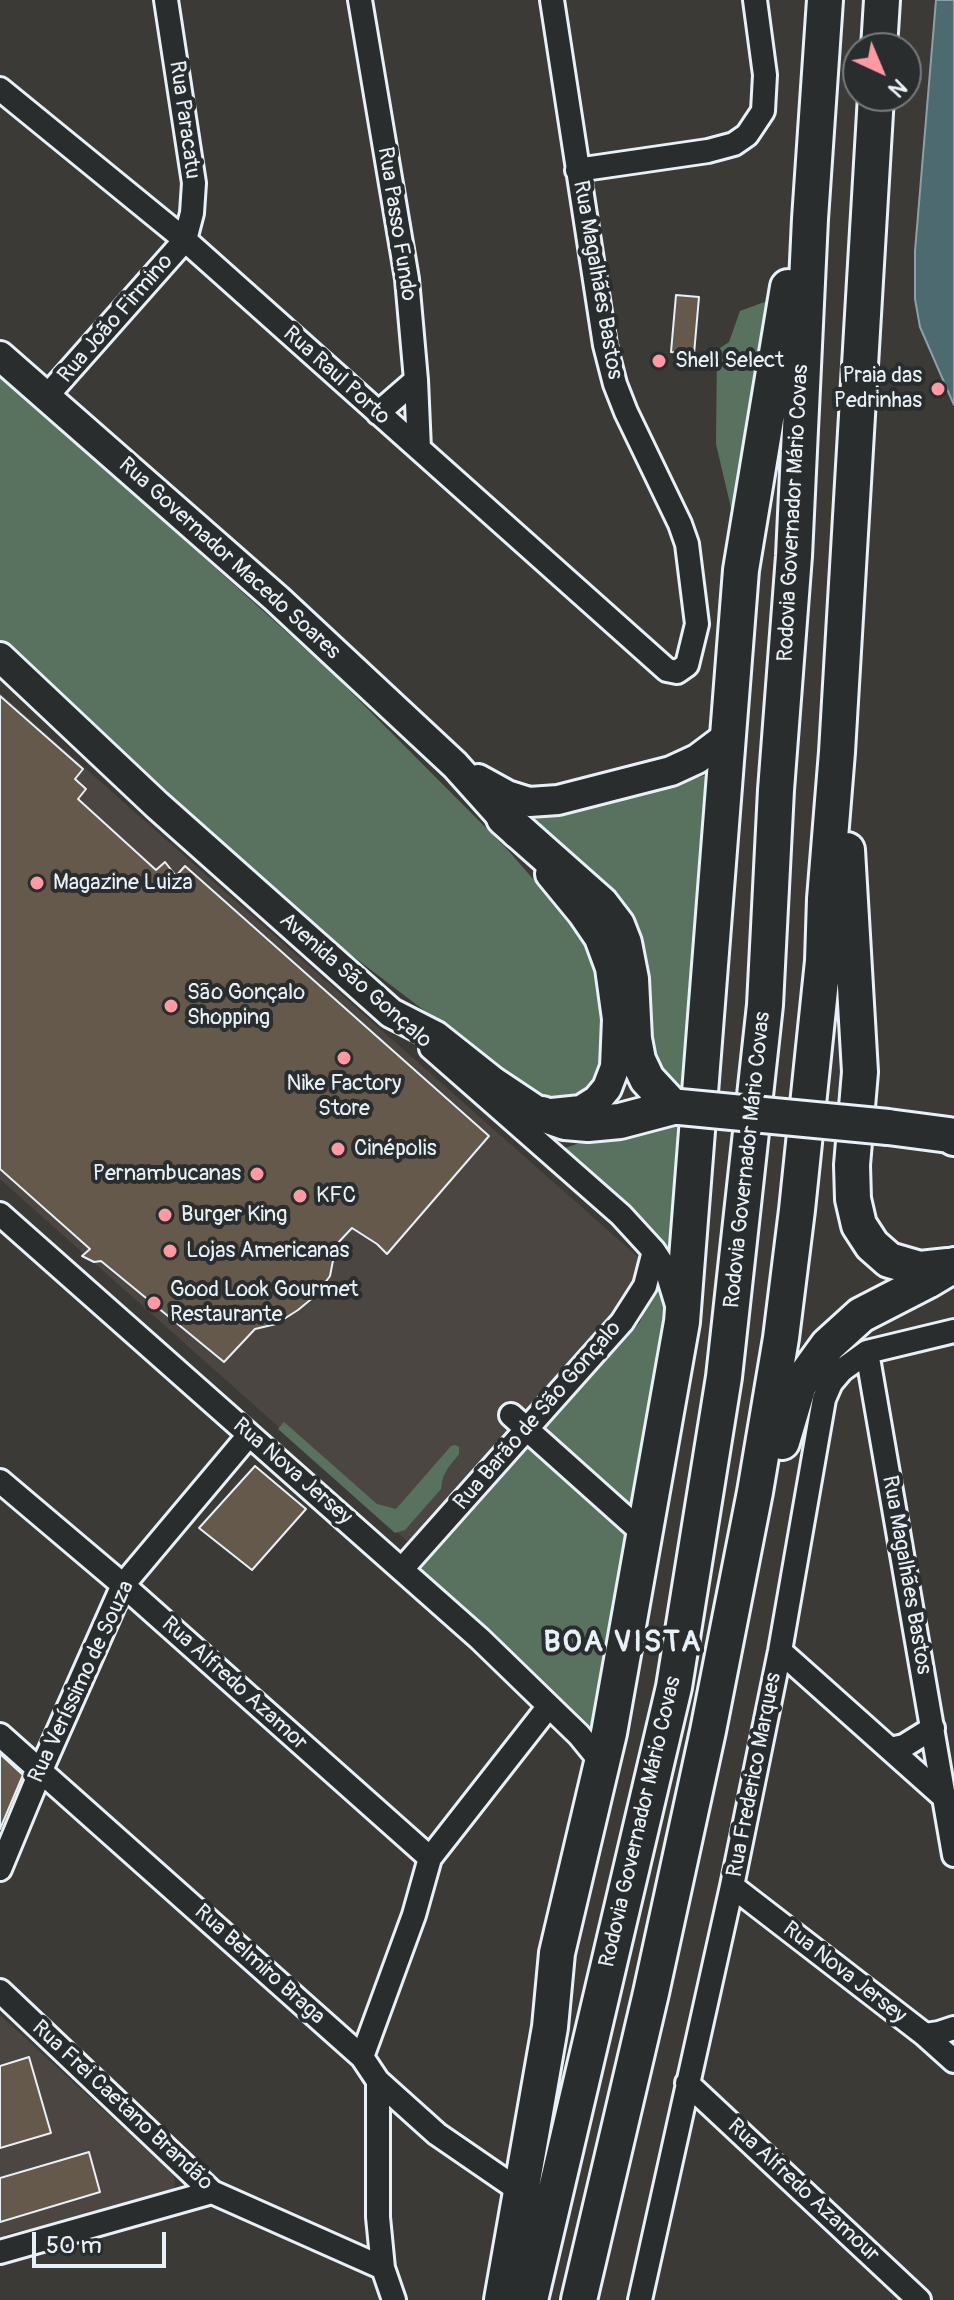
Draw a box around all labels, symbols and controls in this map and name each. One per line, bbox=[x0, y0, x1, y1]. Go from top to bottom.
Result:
north arrow bbox=[842, 32, 922, 112]
street label: Rua Paracatu bbox=[163, 59, 205, 181]
text: N bbox=[882, 73, 912, 103]
street label: Rua Passo Fundo bbox=[371, 145, 421, 303]
street label: Rua Magalhães Bastos bbox=[566, 178, 628, 382]
street label: Rua João Firmino bbox=[53, 249, 179, 389]
street label: Rua Raul Porto bbox=[277, 321, 395, 431]
place label: Shell Select bbox=[675, 348, 784, 374]
marker: Shell Select bbox=[650, 352, 668, 370]
place label: Praia das Pedrinhas bbox=[834, 363, 922, 414]
street label: Rodovia Governador Mário Covas bbox=[773, 364, 815, 662]
marker: Praia das Pedrinhas bbox=[929, 380, 947, 398]
street label: Rua Governador Macedo Soares bbox=[113, 452, 345, 666]
place label: Magazine Luiza bbox=[53, 870, 193, 896]
marker: Magazine Luiza bbox=[28, 874, 46, 892]
street label: Avenida São Gonçalo bbox=[273, 908, 437, 1054]
place label: São Gonçalo Shopping bbox=[187, 980, 305, 1032]
marker: São Gonçalo Shopping bbox=[162, 997, 180, 1015]
street label: Rodovia Governador Mário Covas bbox=[719, 1011, 777, 1309]
marker: Nike Factory Store bbox=[335, 1049, 353, 1067]
place label: Nike Factory Store bbox=[287, 1071, 401, 1122]
place label: Cinépolis bbox=[354, 1136, 437, 1162]
marker: Cinépolis bbox=[329, 1140, 347, 1158]
place label: Pernambucanas bbox=[93, 1161, 241, 1187]
marker: Pernambucanas bbox=[248, 1165, 266, 1183]
place label: KFC bbox=[316, 1183, 356, 1209]
marker: KFC bbox=[291, 1187, 309, 1205]
place label: Burger King bbox=[181, 1202, 287, 1228]
marker: Burger King bbox=[156, 1206, 174, 1224]
place label: Lojas Americanas bbox=[186, 1238, 349, 1264]
marker: Lojas Americanas bbox=[161, 1242, 179, 1260]
place label: Good Look Gourmet Restaurante bbox=[170, 1277, 358, 1328]
marker: Good Look Gourmet Restaurante bbox=[145, 1294, 163, 1312]
street label: Rua Barão de São Gonçalo bbox=[449, 1316, 627, 1516]
street label: Rua Nova Jersey bbox=[227, 1413, 357, 1531]
street label: Rua Magalhães Bastos bbox=[875, 1473, 937, 1677]
street label: Rua Veríssimo de Souza bbox=[24, 1577, 140, 1787]
street label: Rua Alfredo Azamor bbox=[156, 1611, 312, 1757]
district label: BOA VISTA bbox=[543, 1625, 703, 1661]
street label: Rua Frederico Marques bbox=[722, 1671, 788, 1879]
street label: Rodovia Governador Mário Covas bbox=[595, 1674, 687, 1970]
street label: Rua Belmiro Braga bbox=[188, 1899, 330, 2031]
street label: Rua Nova Jersey bbox=[777, 1917, 911, 2029]
street label: Rua Frei Caetano Brandão bbox=[26, 2015, 218, 2197]
street label: Rua Alfredo Azamour bbox=[721, 2114, 885, 2268]
scale bar bbox=[36, 2216, 170, 2266]
text: 50 m bbox=[46, 2231, 102, 2260]

